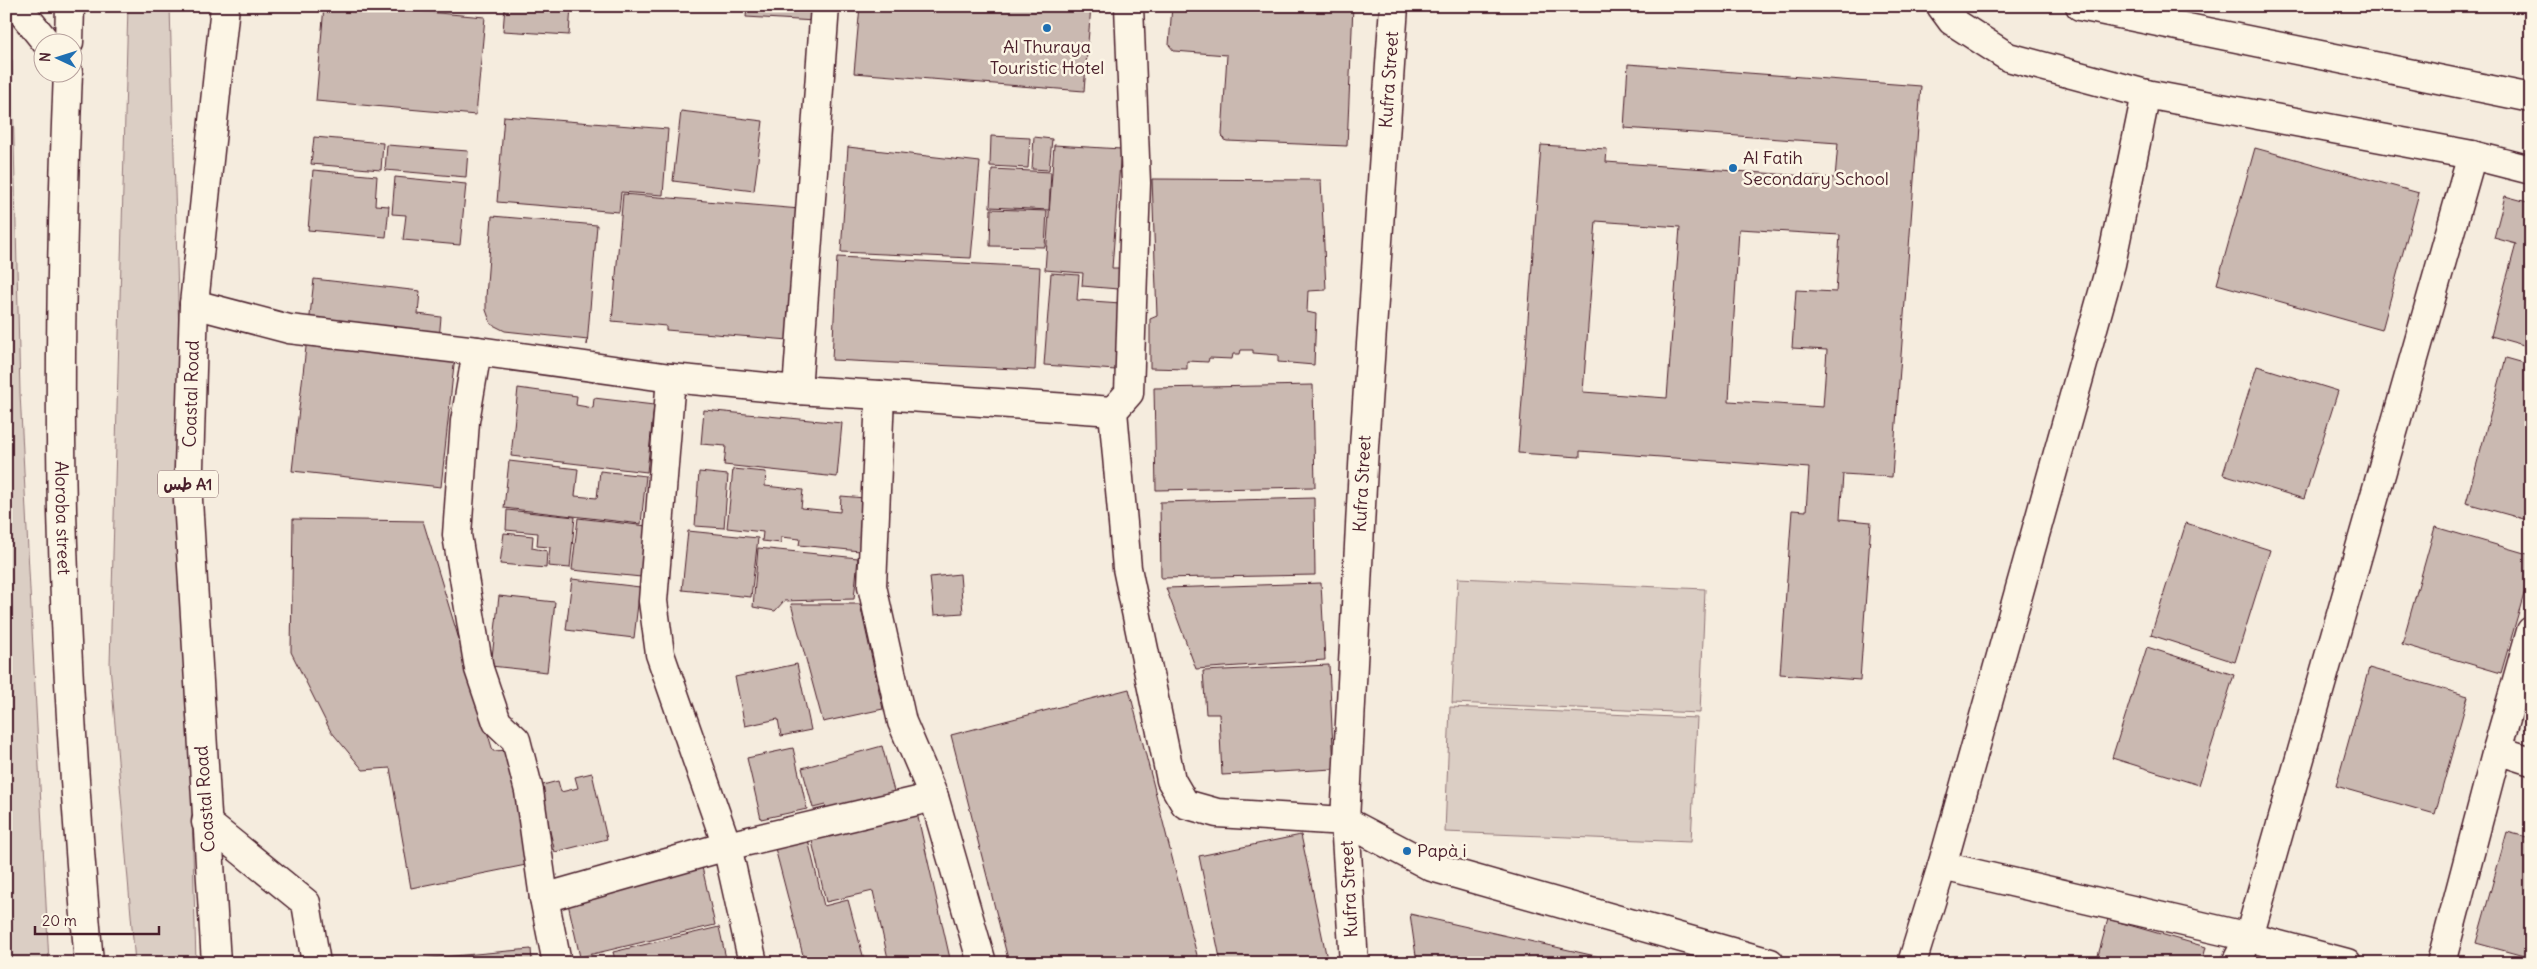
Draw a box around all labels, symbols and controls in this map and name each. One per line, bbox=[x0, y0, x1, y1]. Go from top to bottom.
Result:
marker: Al Thuraya Touristic Hotel bbox=[1041, 22, 1053, 34]
street label: Kufra Street bbox=[1374, 30, 1403, 129]
north arrow bbox=[32, 32, 82, 82]
place label: Al Thuraya Touristic Hotel bbox=[990, 35, 1104, 79]
text: N bbox=[36, 52, 54, 63]
place label: Al Fatih Secondary School bbox=[1743, 146, 1889, 190]
marker: Al Fatih Secondary School bbox=[1727, 162, 1739, 174]
street label: Coastal Road bbox=[178, 340, 204, 448]
street label: Kufra Street bbox=[1348, 434, 1376, 533]
street label: Aloroba street bbox=[50, 461, 76, 575]
road number: طس A1 bbox=[158, 470, 218, 498]
street label: Coastal Road bbox=[189, 744, 220, 853]
place label: Papà i bbox=[1417, 839, 1467, 862]
street label: Kufra Street bbox=[1334, 840, 1363, 938]
marker: Papà i bbox=[1401, 845, 1413, 857]
scale bar bbox=[35, 904, 159, 936]
text: 20 m bbox=[42, 911, 77, 930]

